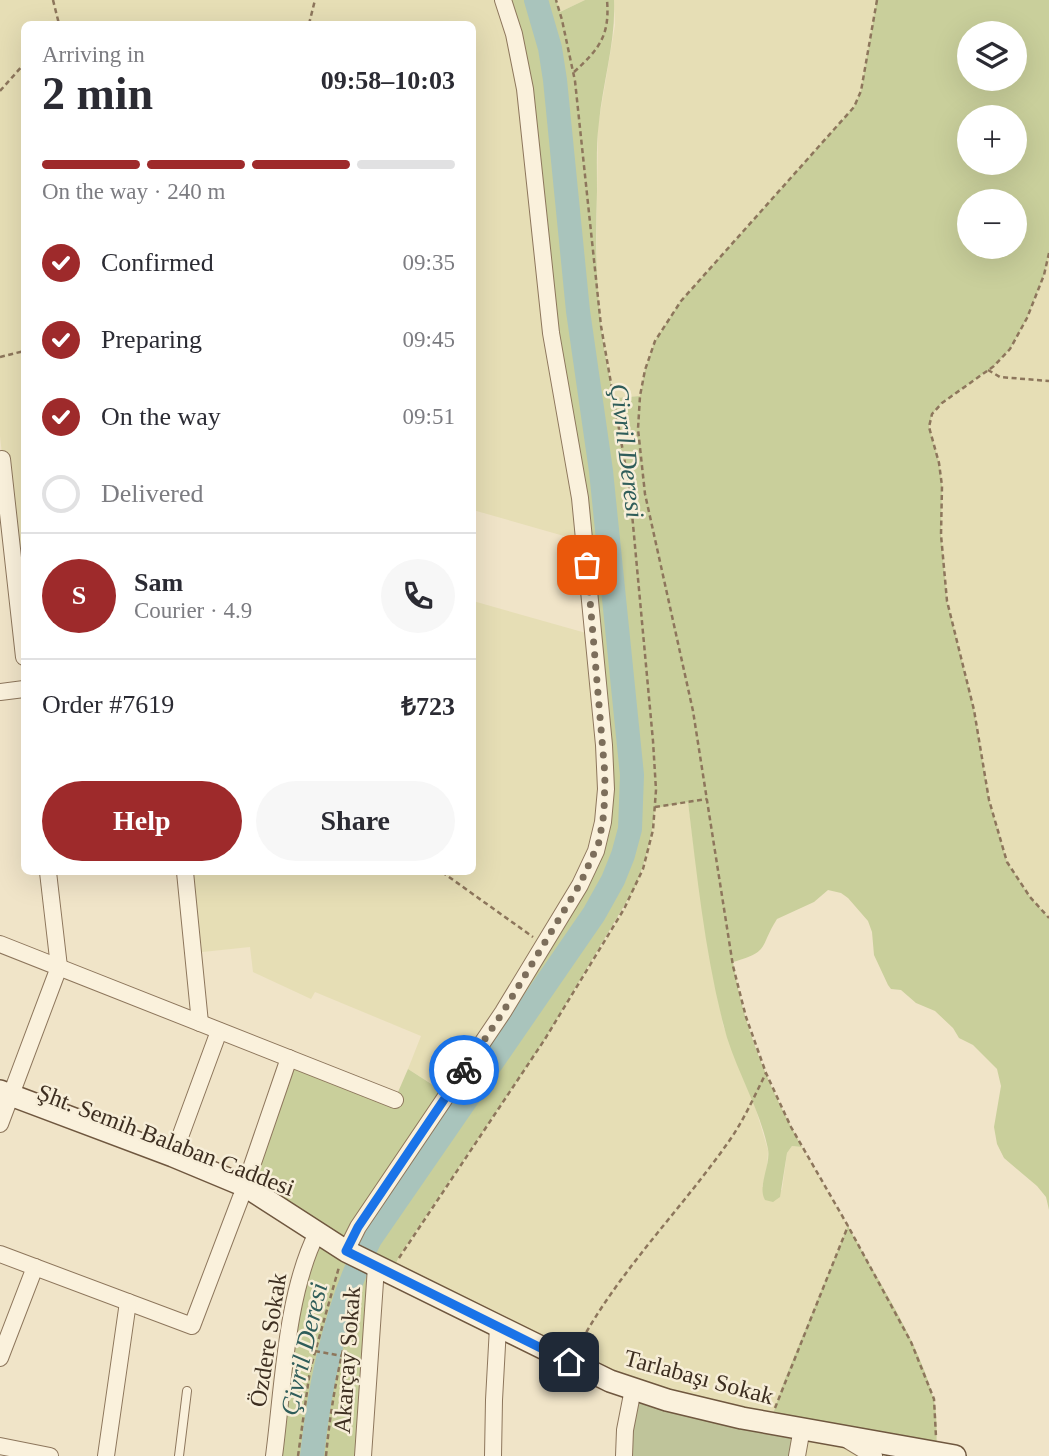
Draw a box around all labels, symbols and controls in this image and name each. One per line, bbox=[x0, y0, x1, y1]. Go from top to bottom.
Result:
map controls bbox=[957, 21, 1027, 259]
button: layers bbox=[957, 21, 1027, 91]
text: Arriving in bbox=[42, 42, 145, 67]
text: 09:58–10:03 bbox=[321, 66, 455, 95]
text: 2 min bbox=[42, 68, 153, 119]
button: + bbox=[957, 105, 1027, 175]
text: On the way · 240 m bbox=[42, 179, 225, 204]
button: − bbox=[957, 189, 1027, 259]
icon: check bbox=[42, 244, 80, 282]
text: Confirmed bbox=[101, 248, 214, 277]
text: 09:35 bbox=[403, 250, 455, 275]
icon: check bbox=[42, 321, 80, 359]
text: Preparing bbox=[101, 325, 202, 354]
text: 09:45 bbox=[403, 327, 455, 352]
water label: Çivril Deresi bbox=[604, 382, 650, 520]
icon: check bbox=[42, 398, 80, 436]
text: On the way bbox=[101, 402, 221, 431]
text: 09:51 bbox=[403, 404, 455, 429]
text: Delivered bbox=[101, 479, 204, 508]
pin bbox=[557, 535, 617, 595]
icon: bag bbox=[568, 546, 606, 584]
button: phone bbox=[381, 559, 455, 633]
text: Sam bbox=[134, 568, 183, 597]
text: S bbox=[72, 581, 86, 610]
text: Courier · 4.9 bbox=[134, 598, 252, 623]
text: Order #7619 bbox=[42, 690, 174, 719]
text: ₺723 bbox=[401, 692, 455, 721]
button: Help bbox=[42, 781, 242, 861]
button: Share bbox=[256, 781, 455, 861]
courier bbox=[429, 1035, 499, 1105]
icon: bike bbox=[445, 1051, 483, 1089]
street label: Şht. Semih Balaban Caddesi bbox=[34, 1079, 299, 1201]
street label: Özdere Sokak bbox=[245, 1271, 291, 1409]
water label: Çivril Deresi bbox=[275, 1280, 333, 1418]
street label: Akarçay Sokak bbox=[329, 1286, 365, 1434]
pin bbox=[539, 1332, 599, 1392]
icon: home bbox=[550, 1343, 588, 1381]
street label: Tarlabaşı Sokak bbox=[621, 1345, 777, 1409]

